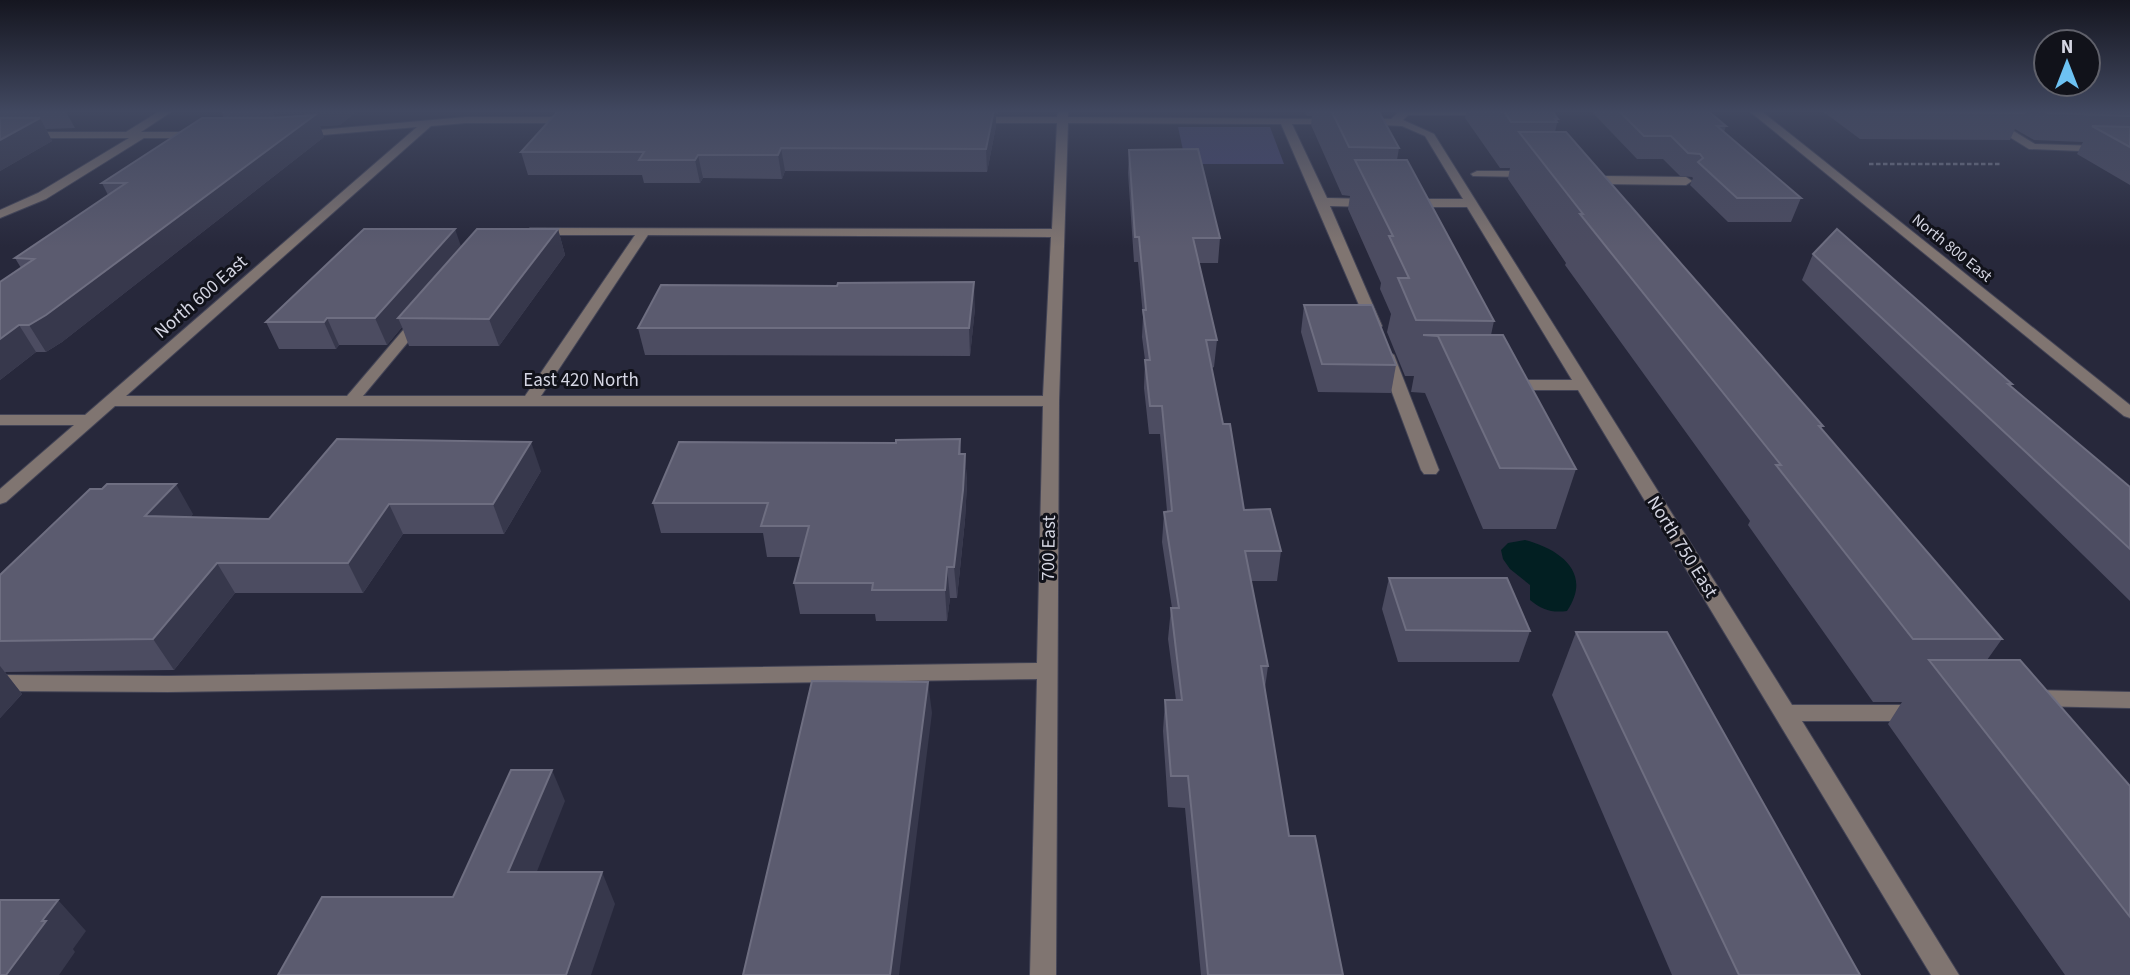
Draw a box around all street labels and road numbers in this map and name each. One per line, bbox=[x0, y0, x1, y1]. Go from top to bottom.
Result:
street label: North 800 East bbox=[1907, 209, 1997, 288]
street label: North 600 East bbox=[149, 249, 254, 345]
street label: East 420 North bbox=[523, 367, 639, 394]
street label: North 750 East bbox=[1640, 491, 1724, 604]
street label: 700 East bbox=[1035, 514, 1063, 581]

